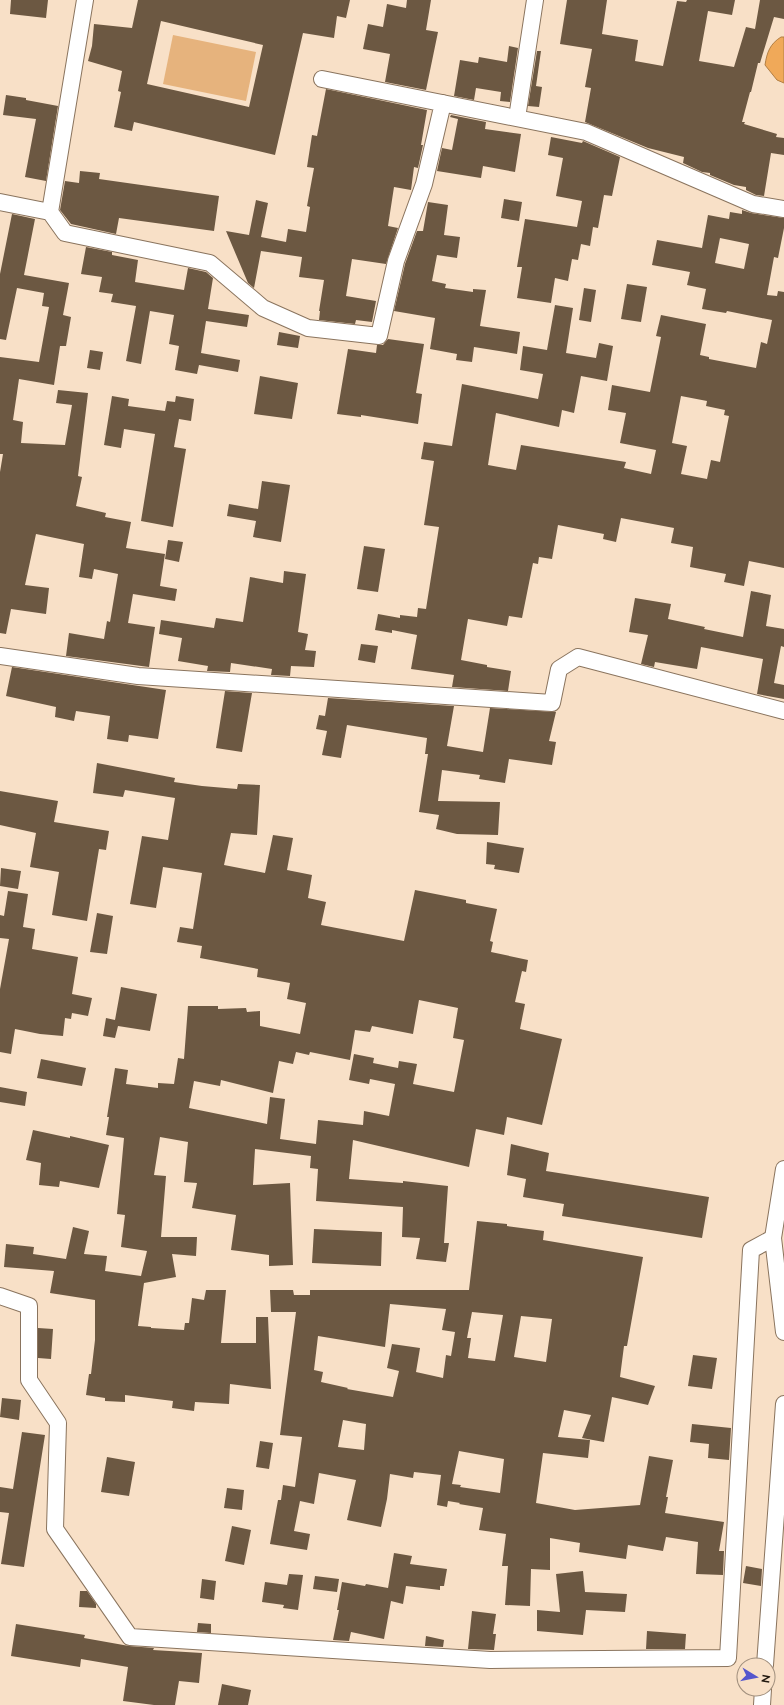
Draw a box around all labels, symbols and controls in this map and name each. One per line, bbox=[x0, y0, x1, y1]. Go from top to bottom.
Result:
north arrow bbox=[736, 1657, 776, 1697]
text: N bbox=[758, 1673, 772, 1684]

